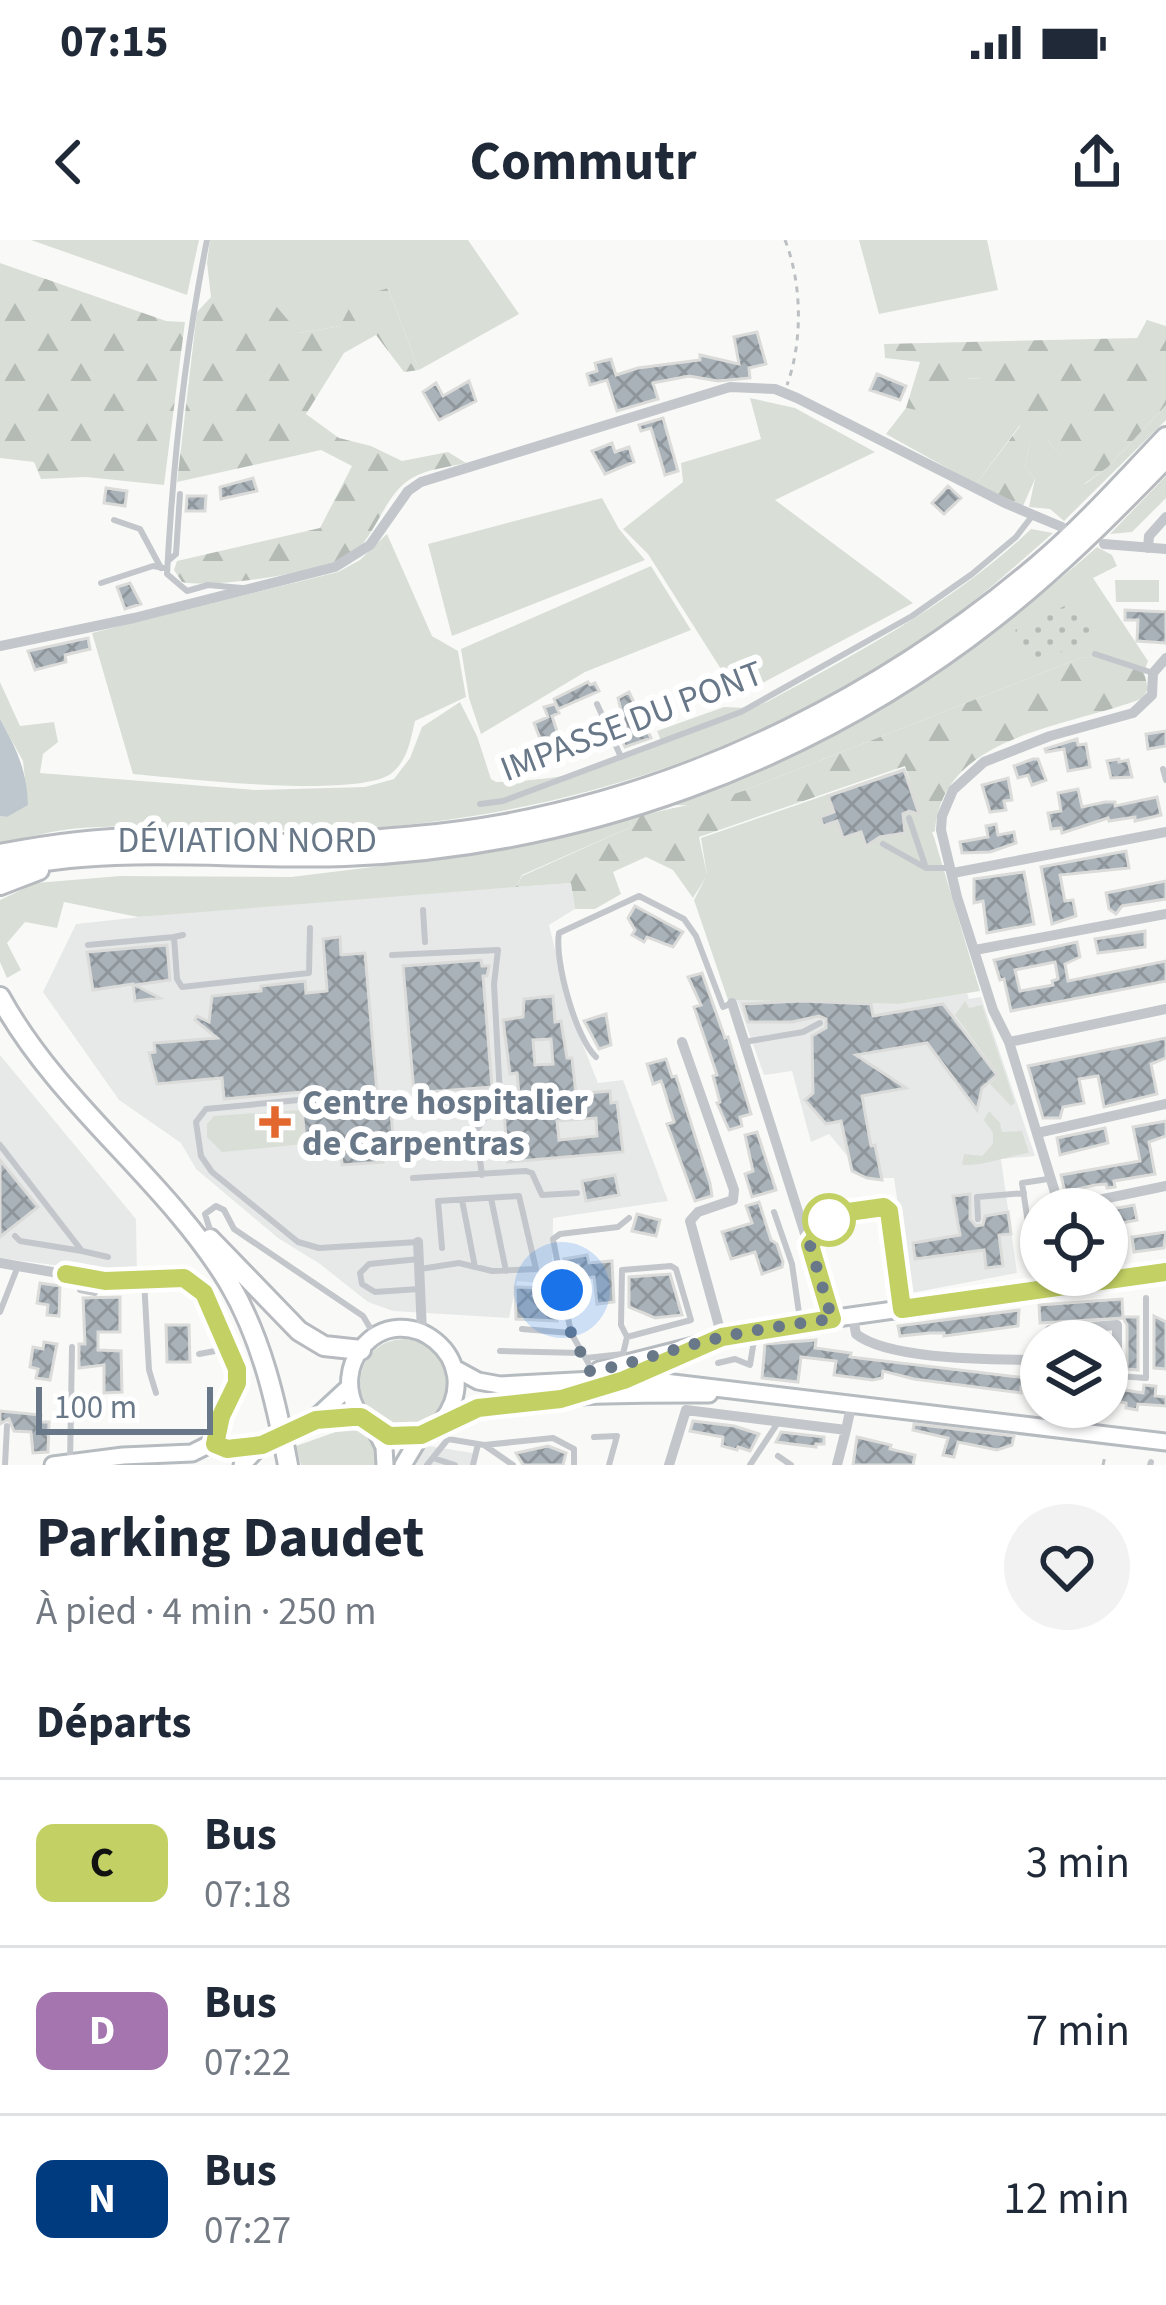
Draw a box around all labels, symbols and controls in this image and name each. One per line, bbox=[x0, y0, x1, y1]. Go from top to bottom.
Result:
text: 07:15 bbox=[60, 10, 169, 74]
text: Commutr bbox=[470, 124, 696, 201]
icon: back bbox=[36, 129, 102, 195]
icon: share bbox=[1064, 129, 1130, 195]
street label: IMPASSE DU PONT bbox=[493, 648, 770, 795]
street label: DÉVIATION NORD bbox=[117, 815, 377, 866]
place label: Centre hospitalier de Carpentras bbox=[302, 1077, 589, 1169]
marker: Centre hospitalier de Carpentras bbox=[259, 1106, 291, 1138]
map controls bbox=[1020, 1188, 1128, 1428]
button: locate bbox=[1020, 1188, 1128, 1296]
unlabelled marker bbox=[804, 1195, 854, 1245]
your location bbox=[532, 1260, 592, 1320]
button: layers bbox=[1020, 1320, 1128, 1428]
scale bar bbox=[36, 1381, 213, 1434]
text: 100 m bbox=[54, 1384, 137, 1431]
text: Parking Daudet bbox=[36, 1498, 424, 1579]
button: heart bbox=[1004, 1504, 1130, 1630]
text: À pied · 4 min · 250 m bbox=[36, 1584, 377, 1640]
text: Départs bbox=[36, 1691, 192, 1755]
text: Bus bbox=[204, 1803, 277, 1867]
text: 3 min bbox=[1026, 1831, 1130, 1895]
text: C bbox=[90, 1833, 114, 1893]
text: 07:18 bbox=[204, 1867, 291, 1923]
text: Bus bbox=[204, 1971, 277, 2035]
text: 7 min bbox=[1026, 1999, 1130, 2063]
text: D bbox=[89, 2001, 115, 2061]
text: 07:22 bbox=[204, 2035, 291, 2091]
text: Bus bbox=[204, 2139, 277, 2203]
text: 12 min bbox=[1003, 2167, 1130, 2231]
text: N bbox=[88, 2169, 116, 2229]
text: 07:27 bbox=[204, 2203, 291, 2259]

